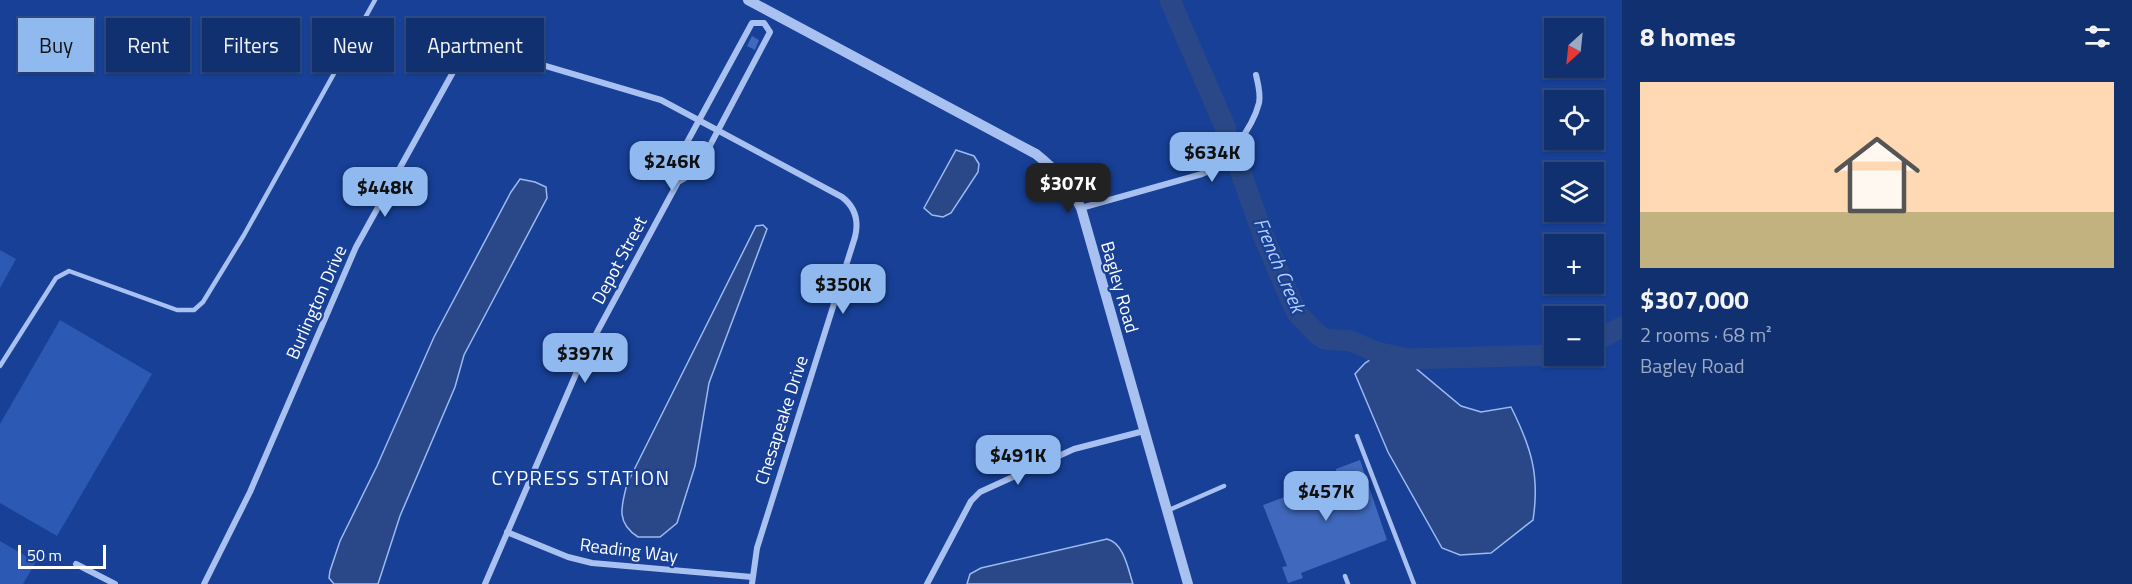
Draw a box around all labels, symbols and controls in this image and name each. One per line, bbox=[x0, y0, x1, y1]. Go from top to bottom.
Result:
text: 8 homes bbox=[1640, 17, 1736, 56]
chip: Buy bbox=[18, 18, 94, 72]
chip: Rent bbox=[106, 18, 190, 72]
chip: Filters bbox=[202, 18, 300, 72]
chip: New bbox=[312, 18, 394, 72]
chip: Apartment bbox=[406, 18, 544, 72]
north arrow bbox=[1544, 18, 1604, 78]
map controls bbox=[1544, 18, 1604, 366]
icon: filters bbox=[2081, 20, 2114, 53]
button: locate bbox=[1544, 90, 1604, 150]
icon: home bbox=[1823, 121, 1931, 229]
pin: $634K bbox=[1170, 132, 1254, 183]
text: $634K bbox=[1184, 136, 1240, 167]
pin: $246K bbox=[630, 141, 714, 192]
text: $246K bbox=[644, 145, 700, 176]
button: layers bbox=[1544, 162, 1604, 222]
pin: $307K bbox=[1026, 163, 1110, 214]
pin: $448K bbox=[343, 167, 427, 218]
text: $307K bbox=[1040, 167, 1096, 198]
text: $448K bbox=[357, 171, 413, 202]
street label: Depot Street bbox=[584, 211, 654, 309]
water label: French Creek bbox=[1246, 213, 1315, 319]
button: + bbox=[1544, 234, 1604, 294]
street label: Bagley Road bbox=[1094, 238, 1146, 336]
street label: Burlington Drive bbox=[279, 240, 353, 364]
pin: $350K bbox=[801, 264, 885, 315]
text: $350K bbox=[815, 268, 871, 299]
text: $307,000 bbox=[1640, 280, 1749, 319]
button: − bbox=[1544, 306, 1604, 366]
text: 2 rooms · 68 m² bbox=[1640, 319, 1772, 350]
pin: $397K bbox=[543, 333, 627, 384]
text: $397K bbox=[557, 337, 613, 368]
text: Bagley Road bbox=[1640, 350, 1745, 381]
street label: Chesapeake Drive bbox=[747, 352, 815, 488]
pin: $491K bbox=[976, 435, 1060, 486]
text: $491K bbox=[990, 439, 1046, 470]
district label: CYPRESS STATION bbox=[492, 462, 670, 493]
pin: $457K bbox=[1284, 471, 1368, 522]
text: $457K bbox=[1298, 475, 1354, 506]
street label: Reading Way bbox=[578, 531, 680, 569]
scale bar bbox=[18, 542, 106, 570]
text: 50 m bbox=[27, 543, 62, 567]

